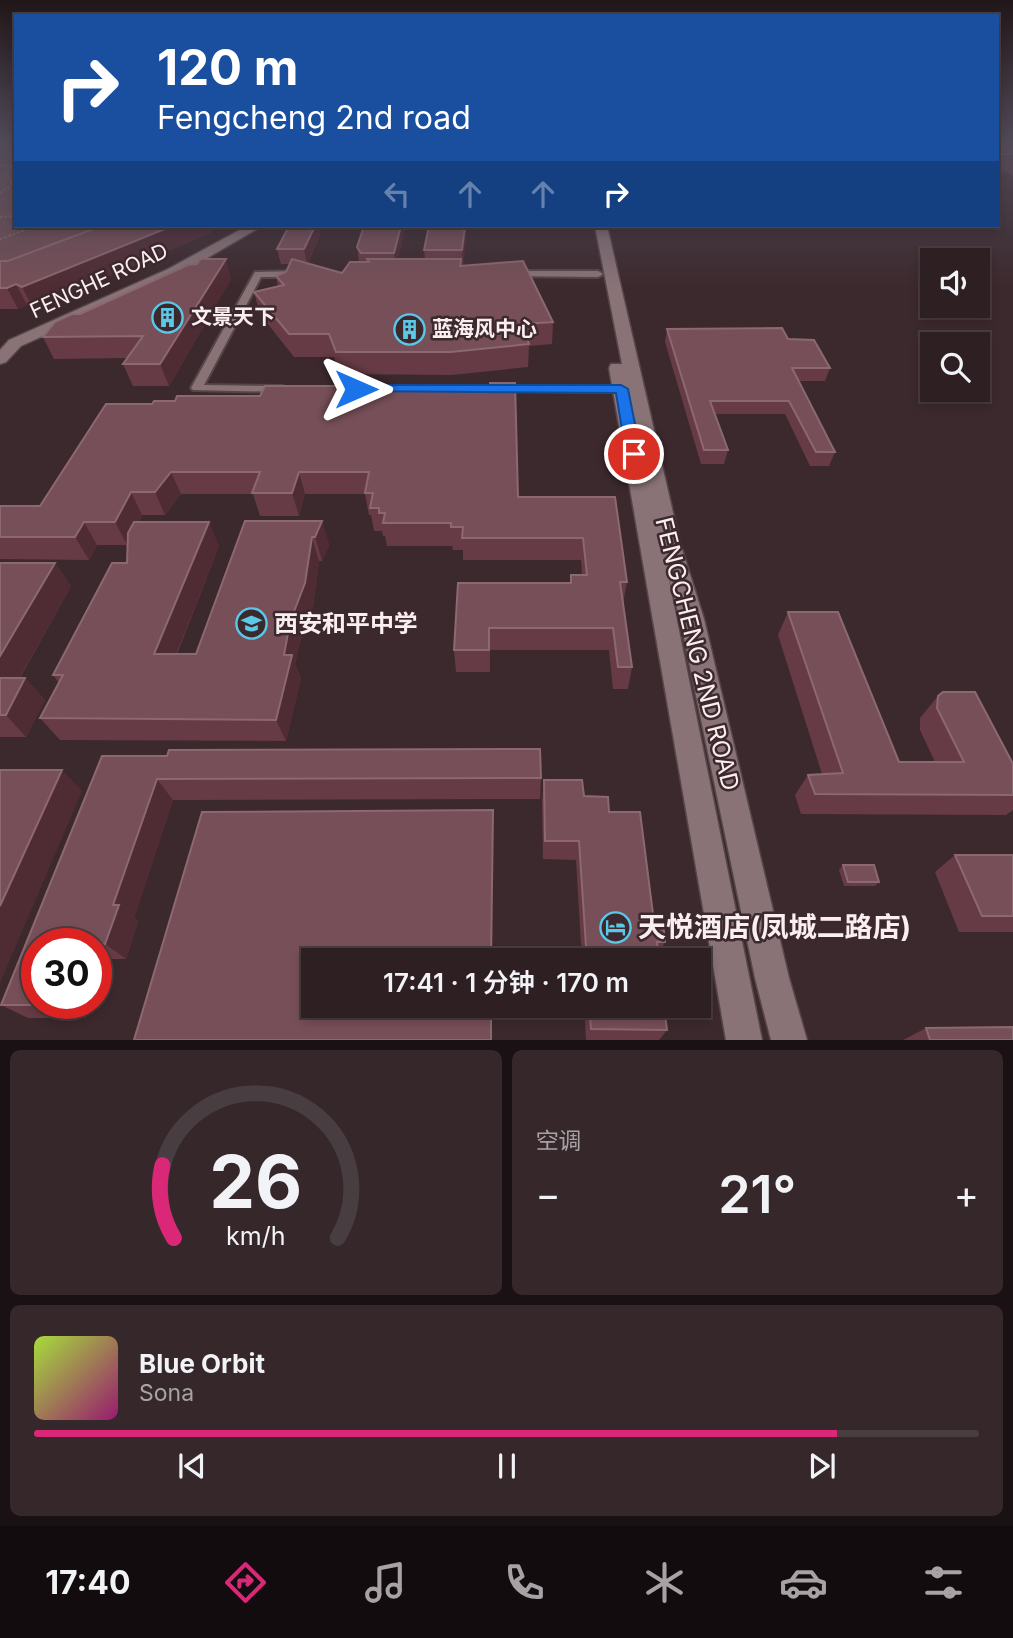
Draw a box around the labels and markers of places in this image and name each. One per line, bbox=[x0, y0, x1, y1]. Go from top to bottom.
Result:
building icon: 文景天下 bbox=[151, 300, 185, 334]
place label: 文景天下 bbox=[191, 304, 275, 329]
building icon: 蓝海风中心 bbox=[392, 312, 426, 346]
place label: 蓝海风中心 bbox=[432, 316, 537, 341]
pin bbox=[604, 424, 664, 484]
school or university icon: 西安和平中学 bbox=[234, 607, 268, 641]
place label: 西安和平中学 bbox=[274, 609, 418, 638]
hotel icon: 天悦酒店(凤城二路店) bbox=[598, 910, 632, 944]
place label: 天悦酒店(凤城二路店) bbox=[638, 910, 911, 944]

